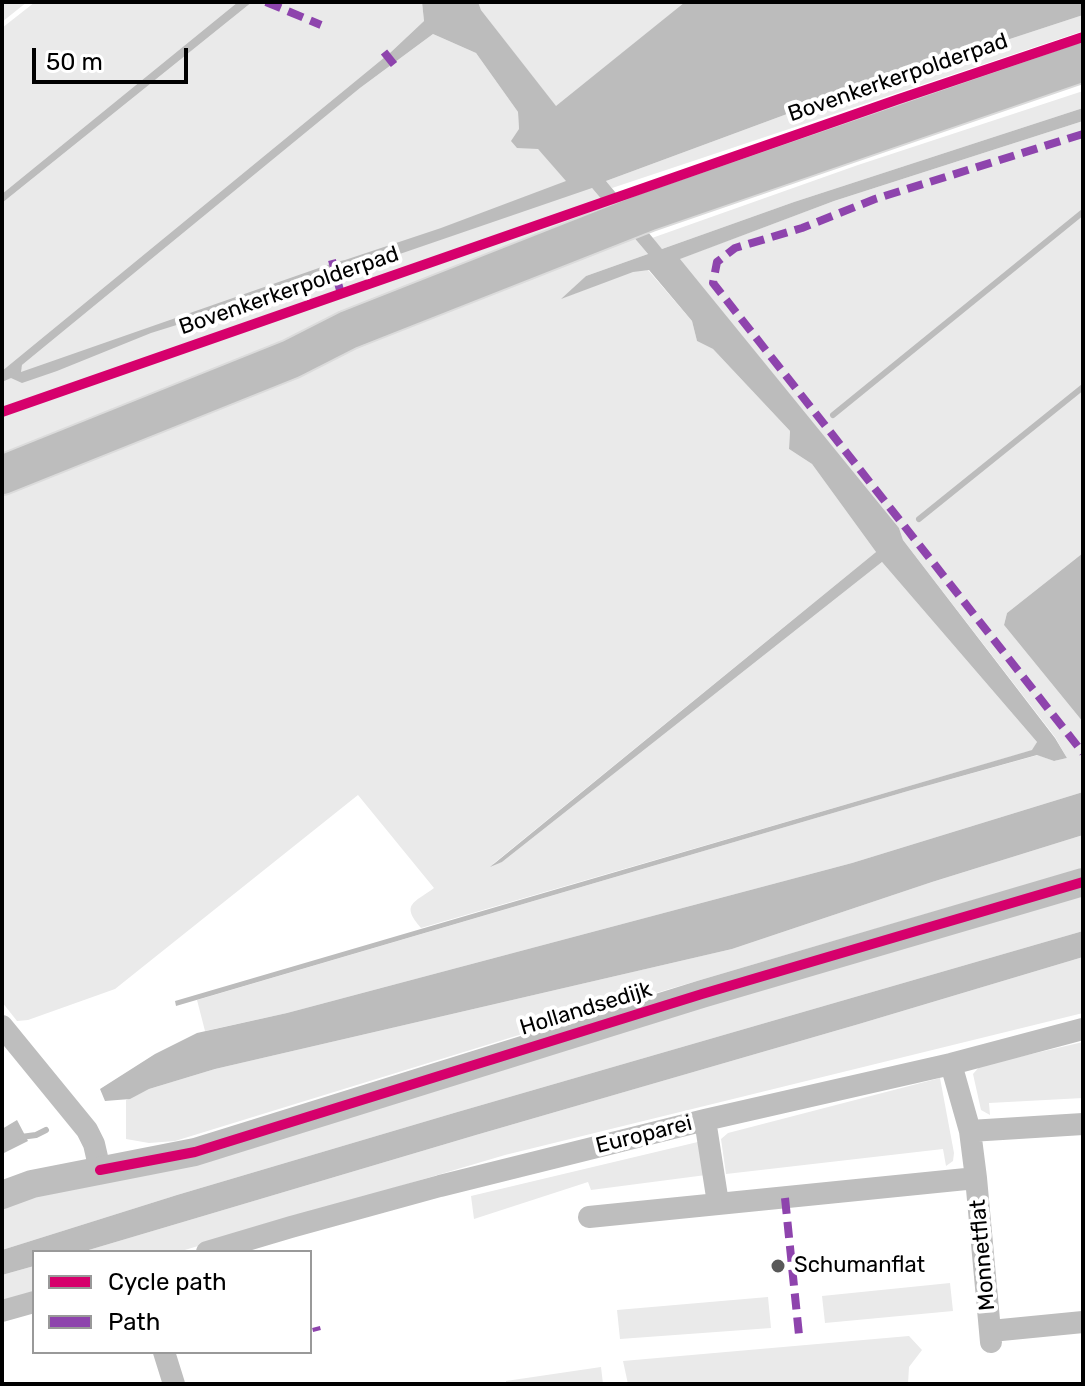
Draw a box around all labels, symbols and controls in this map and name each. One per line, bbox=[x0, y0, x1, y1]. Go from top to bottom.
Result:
street label: Bovenkerkerpolderpad bbox=[785, 28, 1011, 128]
scale bar bbox=[36, 32, 192, 82]
text: 50 m bbox=[46, 48, 103, 76]
street label: Bovenkerkerpolderpad bbox=[176, 241, 402, 341]
street label: Hollandsedijk bbox=[517, 976, 655, 1042]
street label: Europarei bbox=[593, 1110, 695, 1160]
street label: Monnetflat bbox=[965, 1198, 1001, 1312]
legend bbox=[32, 1250, 312, 1354]
place label: Schumanflat bbox=[794, 1253, 925, 1279]
marker: Schumanflat bbox=[769, 1257, 787, 1275]
text: Cycle path bbox=[108, 1268, 227, 1296]
text: Path bbox=[108, 1308, 160, 1336]

